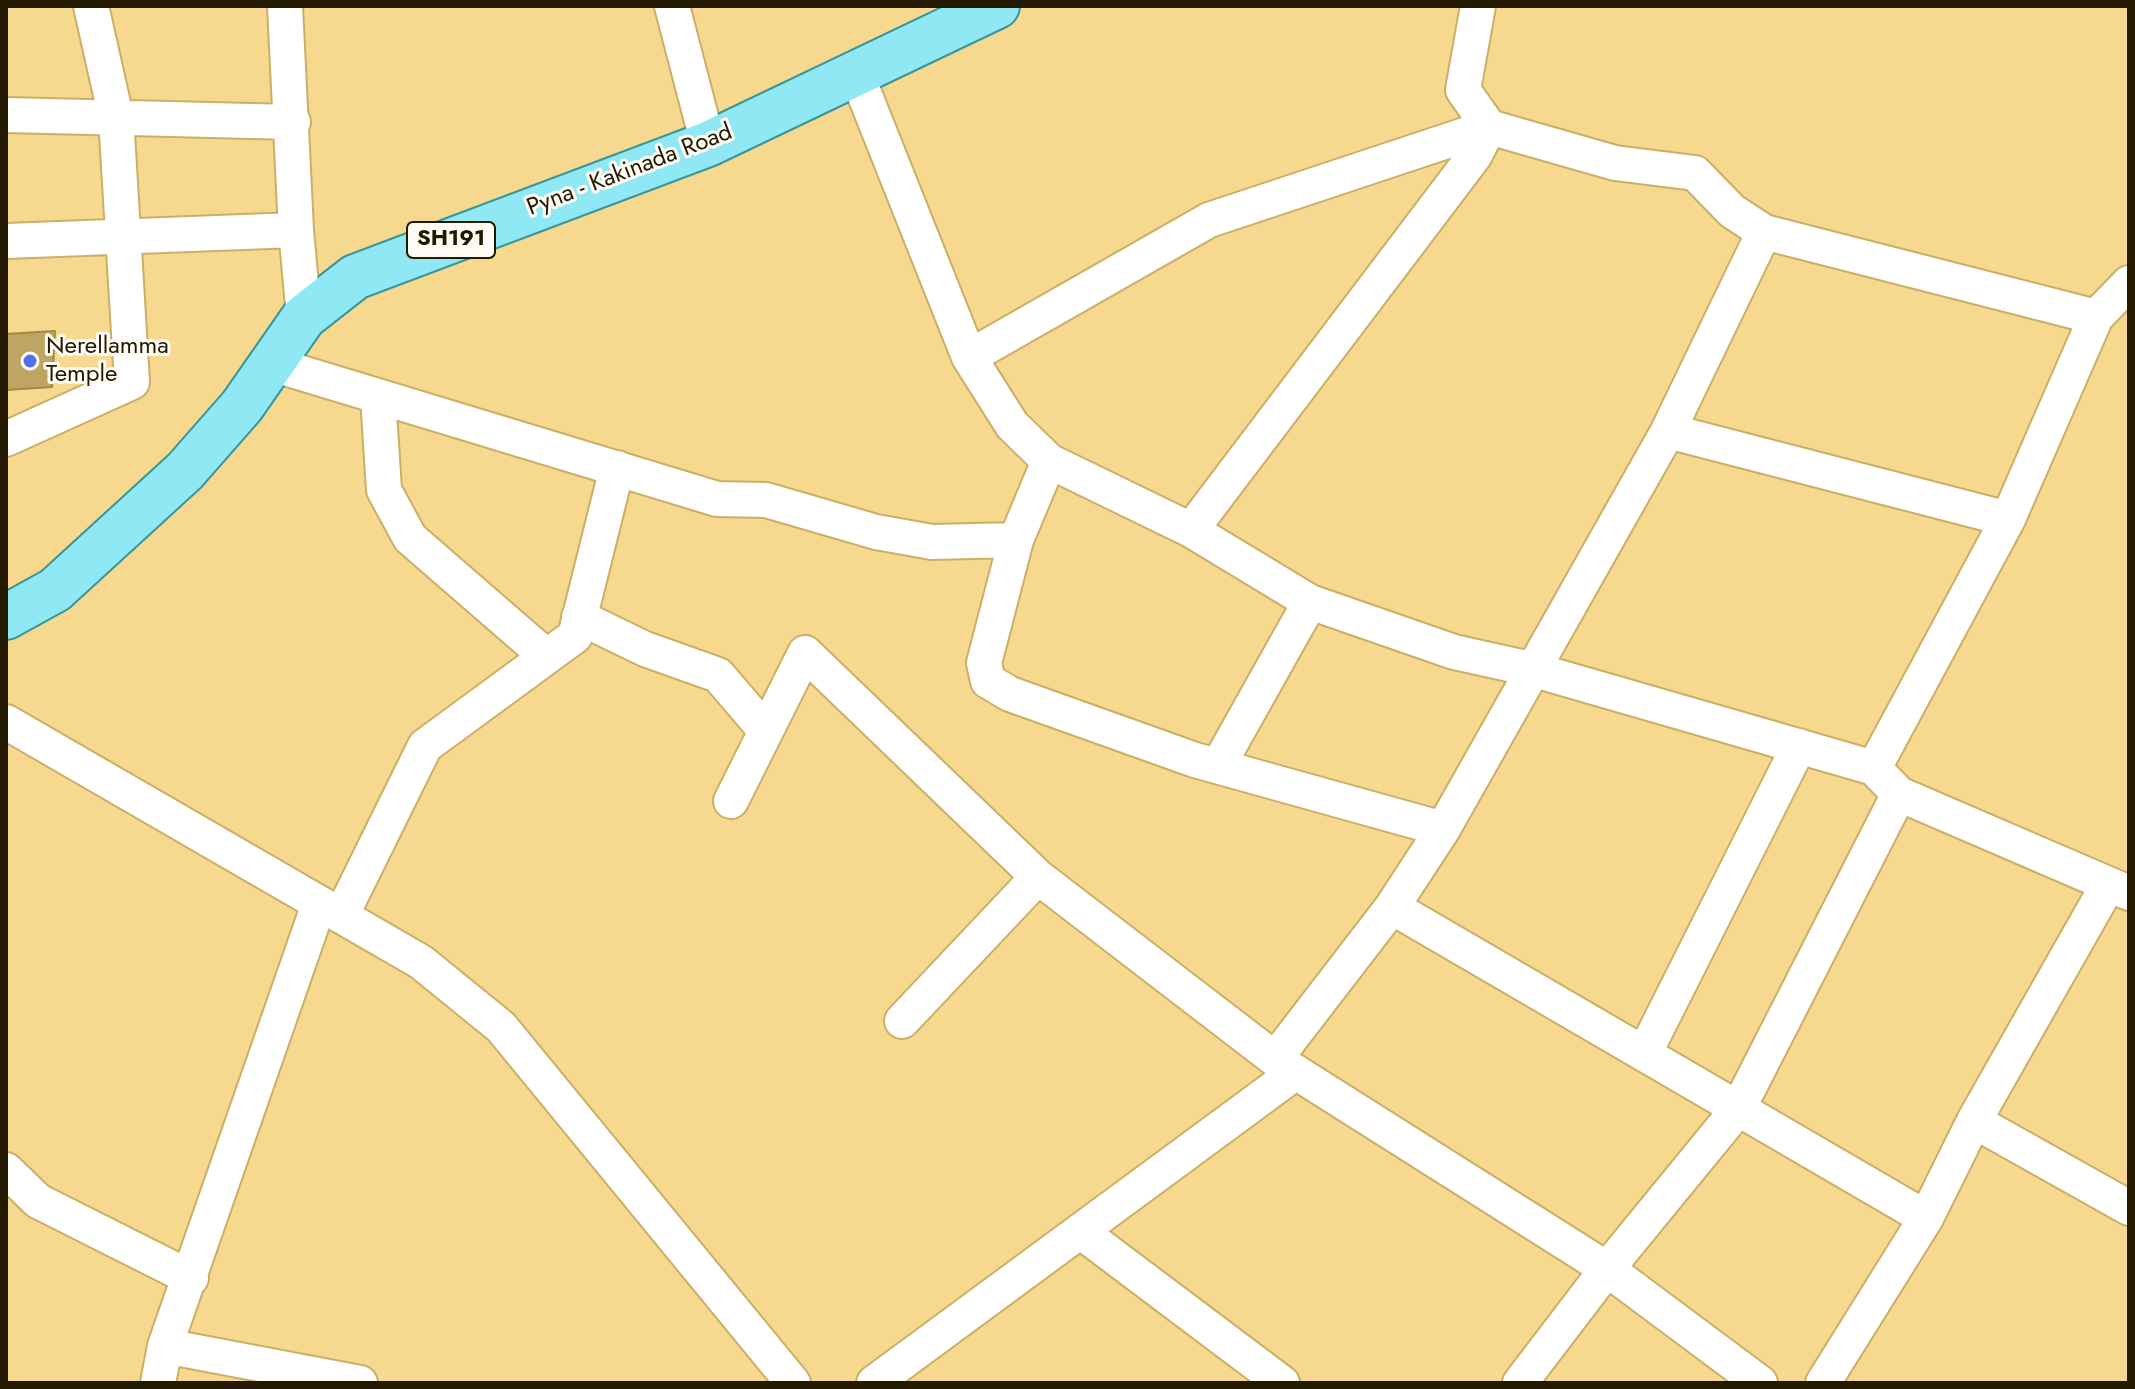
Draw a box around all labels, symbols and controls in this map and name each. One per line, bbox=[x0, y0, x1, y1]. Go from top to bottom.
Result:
street label: Pyna - Kakinada Road bbox=[523, 119, 737, 223]
road number: SH191 bbox=[407, 222, 495, 258]
place label: Nerellamma Temple bbox=[46, 333, 169, 389]
marker: Nerellamma Temple bbox=[21, 352, 39, 370]

